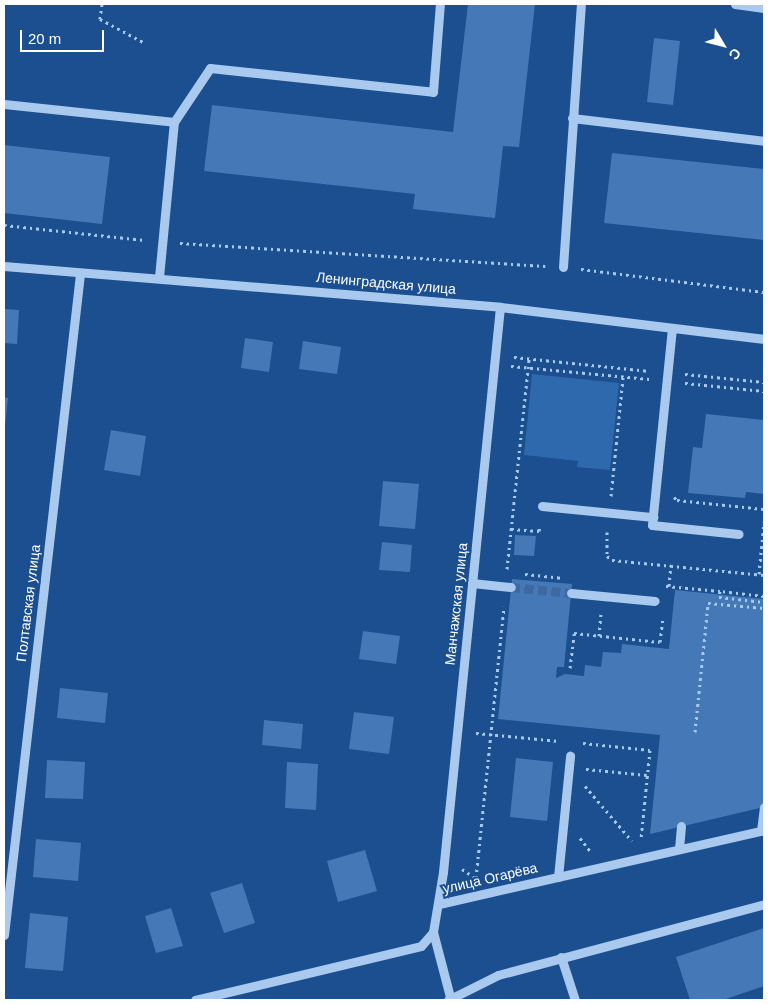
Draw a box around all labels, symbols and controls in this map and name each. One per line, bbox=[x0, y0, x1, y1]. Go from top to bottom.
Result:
scale bar bbox=[22, 20, 106, 52]
north arrow bbox=[698, 20, 748, 70]
text: 20 m bbox=[28, 30, 61, 47]
text: С bbox=[726, 45, 744, 63]
street label: Ленинградская улица bbox=[315, 269, 457, 297]
street label: Манчажская улица bbox=[441, 542, 471, 666]
street label: Полтавская улица bbox=[12, 543, 44, 663]
street label: улица Огарёва bbox=[441, 859, 539, 897]

